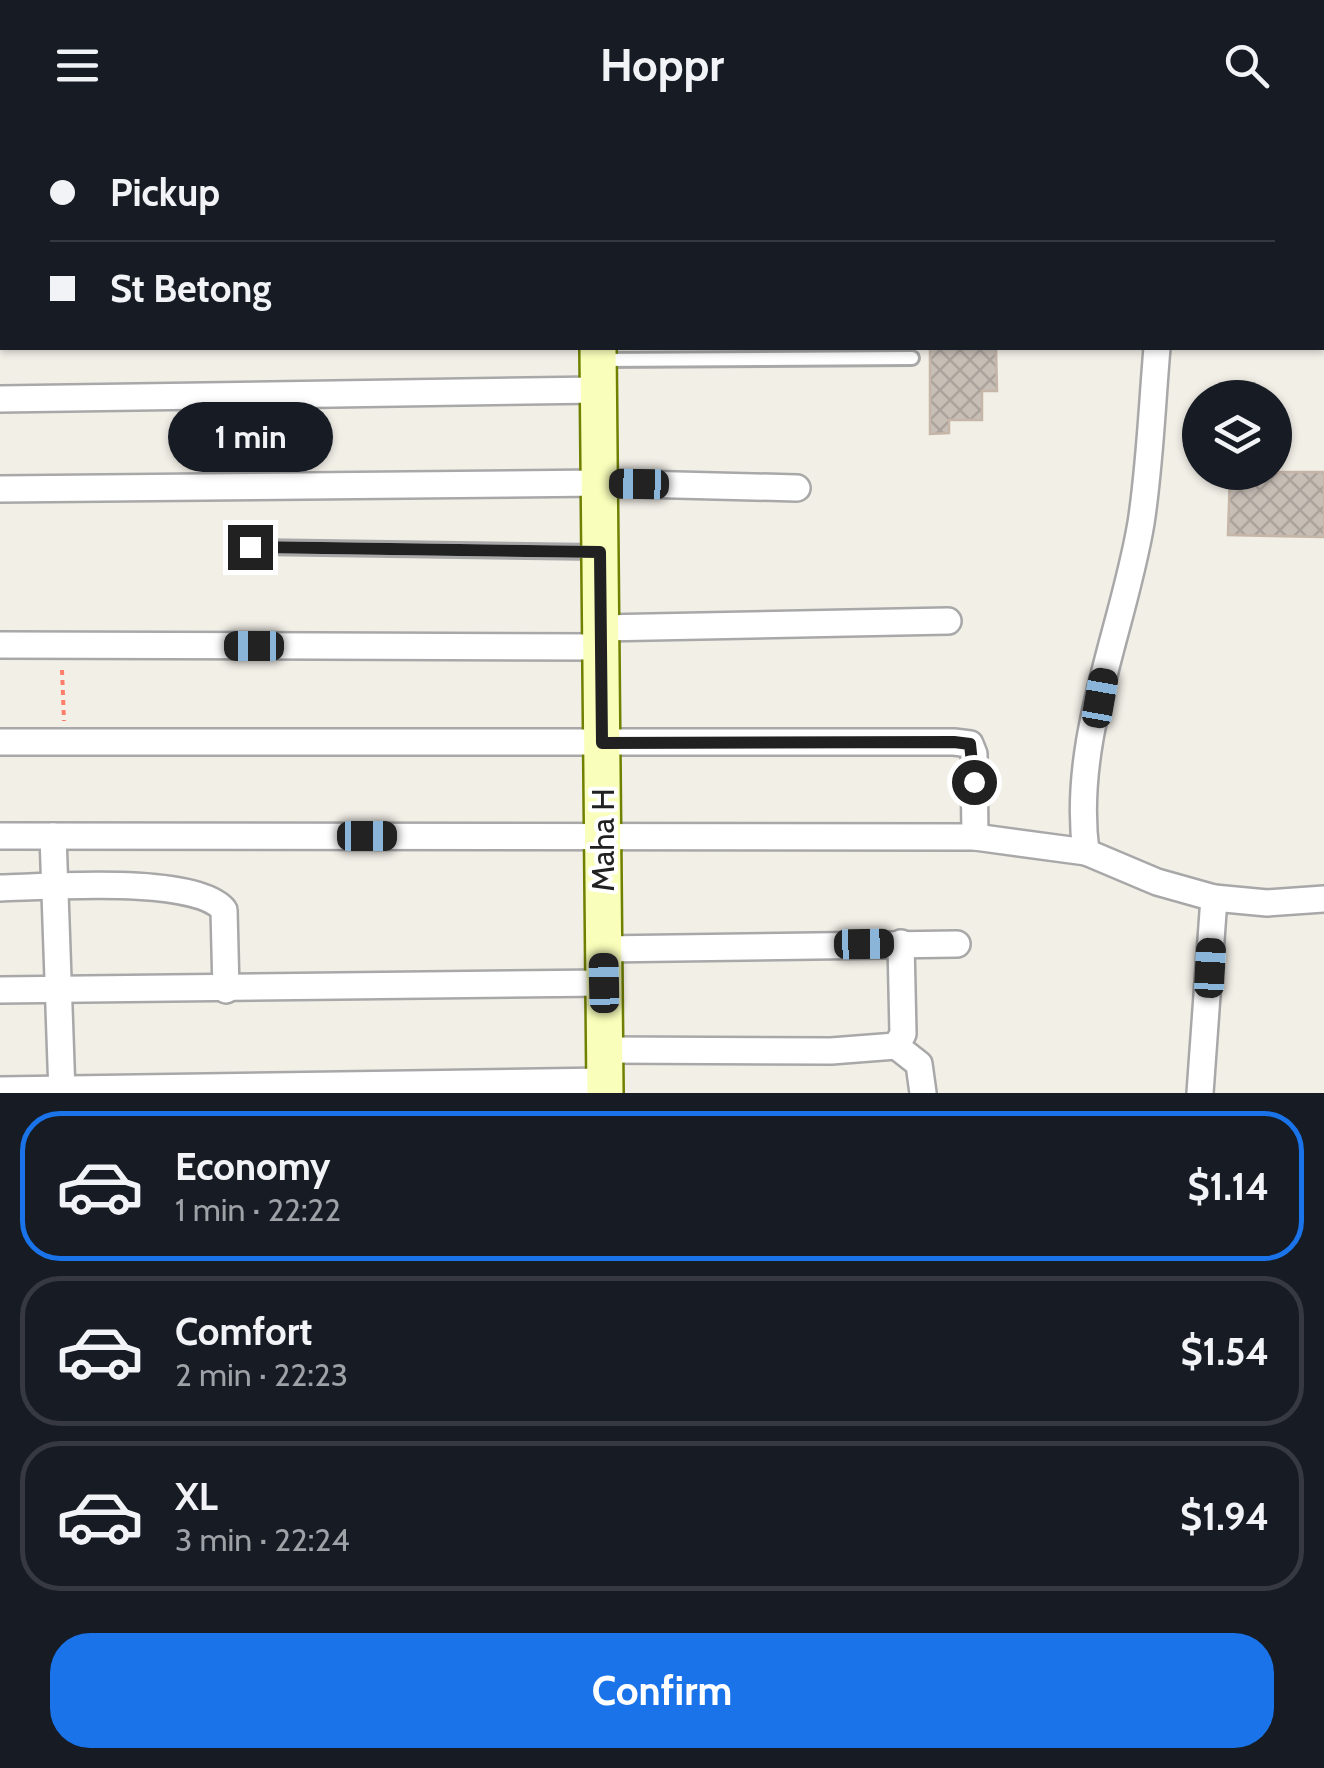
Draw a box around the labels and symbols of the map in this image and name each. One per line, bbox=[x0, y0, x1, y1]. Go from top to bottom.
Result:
callout: 1 min bbox=[168, 402, 332, 472]
car bbox=[609, 468, 669, 500]
route end bbox=[228, 525, 273, 570]
car bbox=[224, 631, 284, 661]
car bbox=[1080, 666, 1120, 730]
route start bbox=[952, 760, 997, 805]
street label: Maha H bbox=[583, 788, 622, 892]
car bbox=[337, 821, 397, 851]
car bbox=[834, 928, 894, 960]
car bbox=[1193, 937, 1227, 999]
car bbox=[588, 953, 620, 1013]

